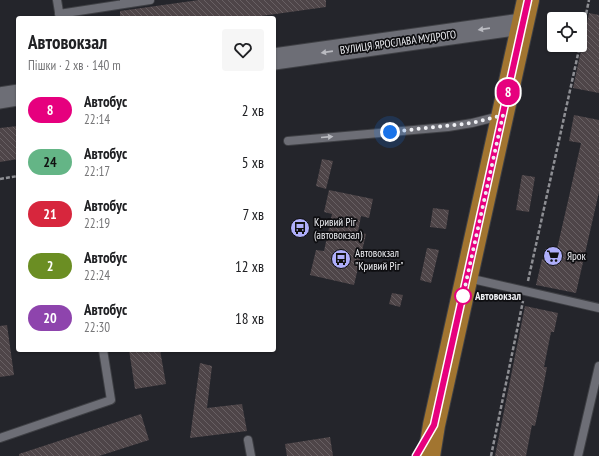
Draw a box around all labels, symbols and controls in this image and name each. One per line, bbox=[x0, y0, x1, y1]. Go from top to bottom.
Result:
map controls bbox=[547, 12, 587, 52]
button: locate bbox=[547, 12, 587, 52]
one-way arrow bbox=[478, 26, 490, 33]
street label: ВУЛИЦЯ ЯРОСЛАВА МУДРОГО bbox=[339, 27, 457, 57]
button: heart bbox=[222, 29, 264, 71]
text: Автовокзал bbox=[28, 30, 107, 54]
one-way arrow bbox=[321, 49, 333, 55]
text: Пішки · 2 хв · 140 m bbox=[28, 57, 121, 74]
line badge: 8 bbox=[495, 79, 521, 105]
text: 8 bbox=[505, 83, 511, 101]
text: Автобус bbox=[84, 92, 127, 111]
text: 8 bbox=[47, 101, 53, 119]
text: 2 хв bbox=[242, 101, 264, 120]
text: 22:14 bbox=[84, 111, 110, 128]
your location bbox=[380, 122, 400, 142]
one-way arrow bbox=[321, 134, 333, 141]
text: Автобус bbox=[84, 144, 127, 163]
text: 24 bbox=[43, 153, 57, 171]
text: 5 хв bbox=[242, 153, 264, 172]
text: 22:17 bbox=[84, 163, 110, 180]
text: Автобус bbox=[84, 196, 127, 215]
text: 21 bbox=[43, 205, 57, 223]
text: 7 хв bbox=[242, 205, 264, 224]
text: 22:19 bbox=[84, 215, 110, 232]
place label: Кривий Ріг (автовокзал) bbox=[314, 215, 363, 242]
bus stop icon: Кривий Ріг (автовокзал) bbox=[289, 217, 311, 239]
supermarket icon: Ярок bbox=[542, 245, 564, 267]
place label: Автовокзал "Кривий Ріг" bbox=[355, 246, 403, 273]
text: Автобус bbox=[84, 248, 127, 267]
bus stop icon: Автовокзал "Кривий Ріг" bbox=[330, 248, 352, 270]
place label: Ярок bbox=[567, 249, 587, 263]
text: 2 bbox=[47, 257, 53, 275]
text: 12 хв bbox=[235, 257, 264, 276]
text: 22:24 bbox=[84, 267, 110, 284]
marker: Автовокзал bbox=[454, 287, 472, 305]
place label: Автовокзал bbox=[474, 289, 521, 303]
text: Автобус bbox=[84, 300, 127, 319]
text: 20 bbox=[43, 309, 57, 327]
text: 18 хв bbox=[235, 309, 264, 328]
text: 22:30 bbox=[84, 319, 110, 336]

